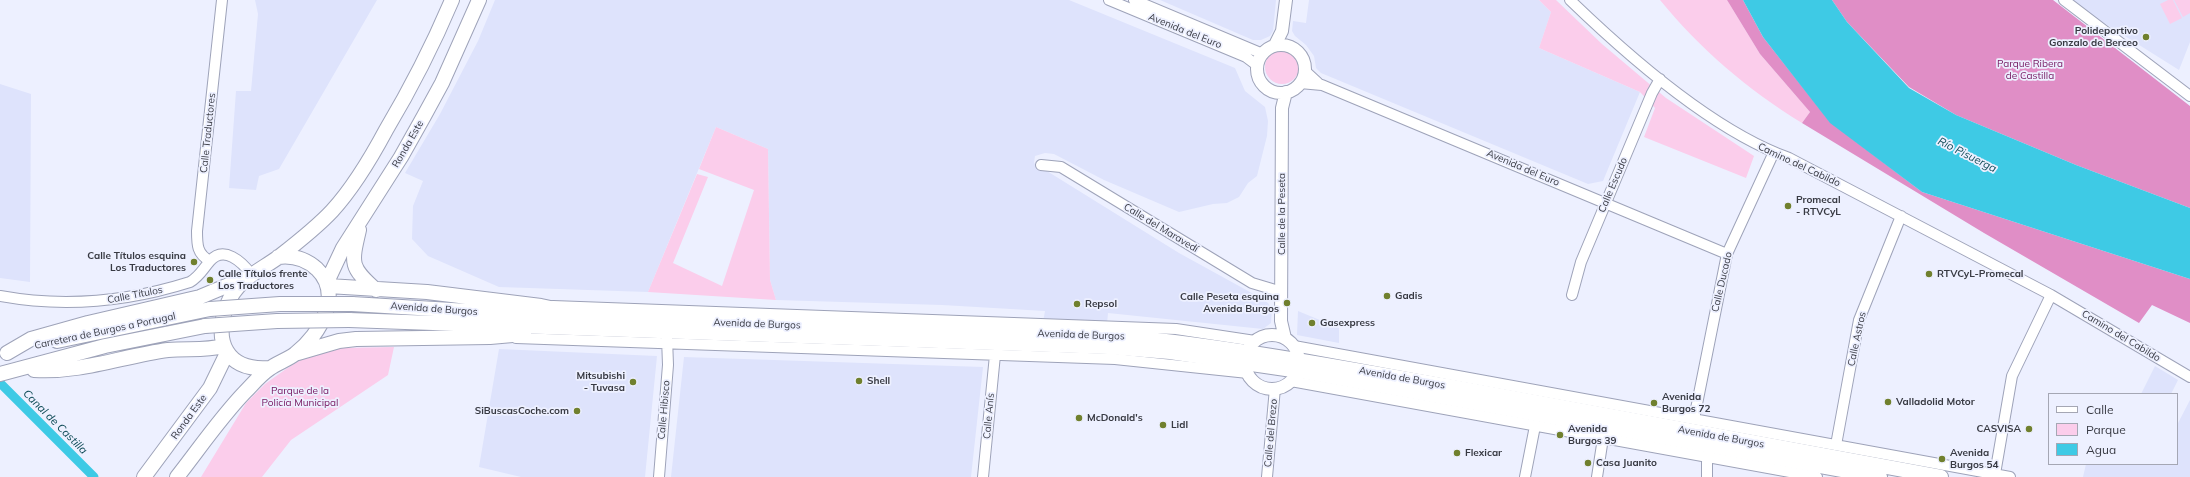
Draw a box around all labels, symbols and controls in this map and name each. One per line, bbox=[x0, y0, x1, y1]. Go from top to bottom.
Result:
street label: Avenida del Euro bbox=[1147, 11, 1223, 51]
place label: Polideportivo Gonzalo de Berceo bbox=[2049, 25, 2138, 48]
marker: Polideportivo Gonzalo de Berceo bbox=[2141, 32, 2151, 42]
park label: Parque Ribera de Castilla bbox=[1997, 58, 2063, 82]
street label: Calle Traductores bbox=[198, 92, 218, 174]
street label: Ronda Este bbox=[390, 118, 426, 170]
water label: Río Pisuerga bbox=[1935, 135, 1999, 175]
street label: Camino del Cabildo bbox=[1756, 141, 1842, 189]
street label: Avenida del Euro bbox=[1485, 147, 1561, 189]
street label: Calle Escudo bbox=[1596, 156, 1630, 214]
street label: Calle de la Peseta bbox=[1276, 173, 1288, 255]
place label: Promecal - RTVCyL bbox=[1796, 194, 1841, 218]
street label: Calle del Maravedí bbox=[1121, 201, 1201, 255]
marker: Promecal - RTVCyL bbox=[1783, 201, 1793, 211]
place label: Calle Títulos esquina Los Traductores bbox=[87, 250, 186, 274]
street label: Calle Ducado bbox=[1709, 251, 1735, 313]
marker: Calle Títulos esquina Los Traductores bbox=[189, 257, 199, 267]
place label: Calle Títulos frente Los Traductores bbox=[218, 268, 307, 292]
place label: RTVCyL-Promecal bbox=[1937, 268, 2023, 280]
marker: RTVCyL-Promecal bbox=[1924, 269, 1934, 279]
marker: Calle Títulos frente Los Traductores bbox=[205, 275, 215, 285]
street label: Calle Títulos bbox=[106, 284, 164, 306]
place label: Gadis bbox=[1395, 290, 1422, 302]
place label: Calle Peseta esquina Avenida Burgos bbox=[1180, 291, 1279, 314]
marker: Gadis bbox=[1382, 291, 1392, 301]
place label: Repsol bbox=[1085, 298, 1117, 310]
marker: Calle Peseta esquina Avenida Burgos bbox=[1282, 298, 1292, 308]
marker: Repsol bbox=[1072, 299, 1082, 309]
street label: Avenida de Burgos bbox=[390, 300, 478, 318]
street label: Camino del Cabildo bbox=[2080, 308, 2162, 364]
street label: Carretera de Burgos a Portugal bbox=[33, 310, 177, 352]
street label: Calle Astros bbox=[1845, 311, 1869, 367]
street label: Avenida de Burgos bbox=[713, 316, 801, 332]
place label: Gasexpress bbox=[1320, 317, 1375, 329]
marker: Gasexpress bbox=[1307, 318, 1317, 328]
street label: Avenida de Burgos bbox=[1037, 327, 1125, 343]
street label: Avenida de Burgos bbox=[1358, 364, 1446, 392]
place label: Mitsubishi - Tuvasa bbox=[576, 370, 625, 394]
place label: Shell bbox=[867, 375, 890, 387]
marker: Shell bbox=[854, 376, 864, 386]
marker: Mitsubishi - Tuvasa bbox=[628, 377, 638, 387]
street label: Calle Hibisco bbox=[655, 380, 673, 440]
park label: Parque de la Policía Municipal bbox=[262, 385, 338, 408]
water label: Canal de Castilla bbox=[20, 387, 90, 457]
place label: Avenida Burgos 72 bbox=[1662, 391, 1711, 414]
street label: Ronda Este bbox=[169, 392, 209, 442]
street label: Calle Anís bbox=[981, 393, 997, 439]
legend bbox=[2048, 393, 2178, 465]
place label: Valladolid Motor bbox=[1896, 396, 1975, 408]
marker: Valladolid Motor bbox=[1883, 397, 1893, 407]
street label: Calle del Brezo bbox=[1262, 398, 1280, 468]
marker: Avenida Burgos 72 bbox=[1649, 398, 1659, 408]
text: Calle bbox=[2086, 402, 2113, 417]
place label: SiBuscasCoche.com bbox=[475, 405, 569, 417]
marker: SiBuscasCoche.com bbox=[572, 406, 582, 416]
place label: McDonald's bbox=[1087, 412, 1143, 424]
marker: McDonald's bbox=[1074, 413, 1084, 423]
place label: Lidl bbox=[1171, 419, 1188, 431]
marker: Lidl bbox=[1158, 420, 1168, 430]
text: Parque bbox=[2086, 422, 2126, 437]
place label: Avenida Burgos 39 bbox=[1568, 423, 1617, 446]
street label: Avenida de Burgos bbox=[1677, 423, 1765, 451]
place label: CASVISA bbox=[1977, 423, 2021, 435]
marker: CASVISA bbox=[2024, 424, 2034, 434]
marker: Avenida Burgos 39 bbox=[1555, 430, 1565, 440]
text: Agua bbox=[2086, 442, 2116, 457]
place label: Flexicar bbox=[1465, 447, 1502, 459]
place label: Avenida Burgos 54 bbox=[1950, 447, 1999, 470]
marker: Flexicar bbox=[1452, 448, 1462, 458]
marker: Avenida Burgos 54 bbox=[1937, 454, 1947, 464]
place label: Casa Juanito bbox=[1596, 457, 1657, 469]
marker: Casa Juanito bbox=[1583, 458, 1593, 468]

